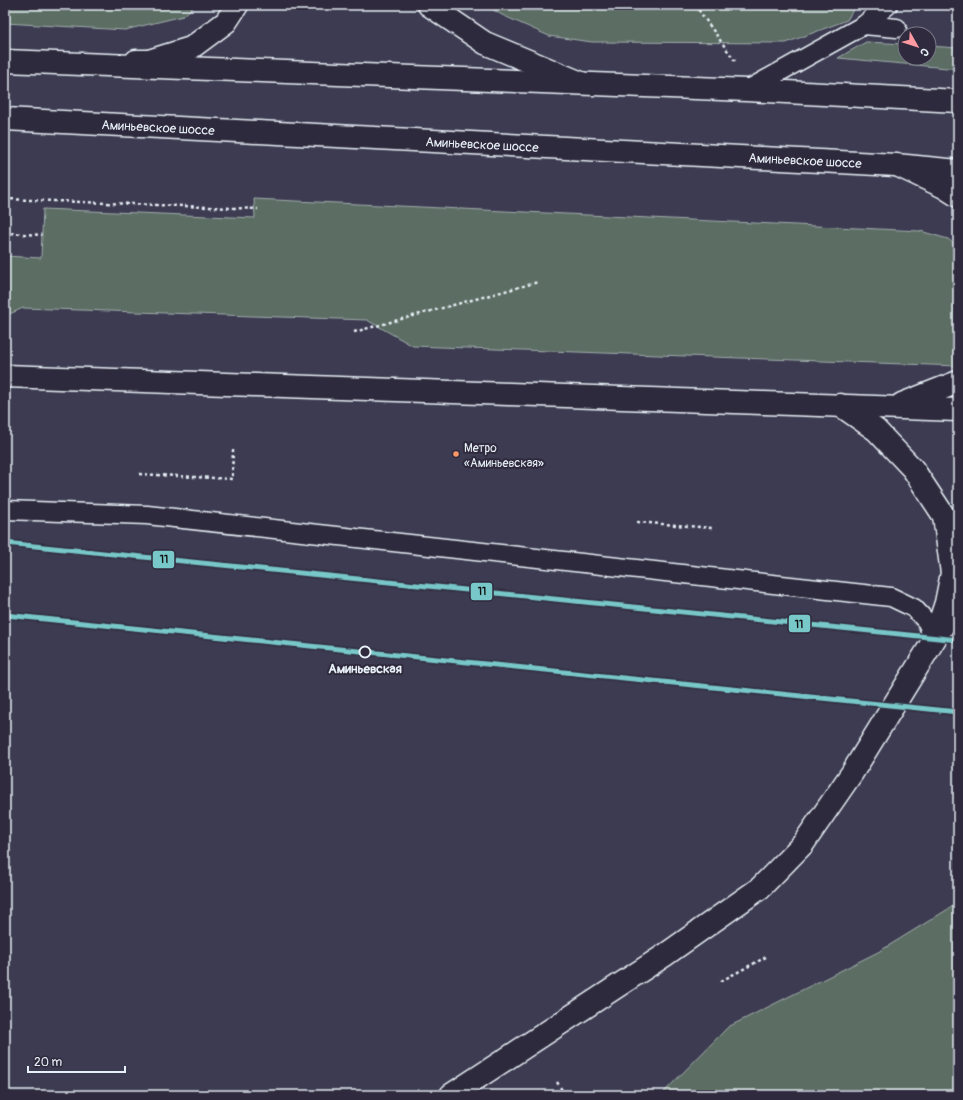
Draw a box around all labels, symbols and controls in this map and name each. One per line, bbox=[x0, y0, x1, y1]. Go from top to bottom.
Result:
north arrow bbox=[897, 26, 937, 66]
text: С bbox=[917, 45, 932, 59]
street label: Аминьевское шоссе bbox=[101, 117, 216, 139]
street label: Аминьевское шоссе bbox=[425, 134, 540, 156]
street label: Аминьевское шоссе bbox=[748, 150, 863, 172]
place label: Метро «Аминьевская» bbox=[464, 441, 544, 471]
marker: Метро «Аминьевская» bbox=[451, 449, 461, 459]
line badge: 11 bbox=[152, 550, 175, 569]
text: 11 bbox=[160, 553, 168, 566]
line badge: 11 bbox=[470, 582, 493, 601]
text: 11 bbox=[478, 585, 486, 598]
line badge: 11 bbox=[788, 614, 811, 633]
text: 11 bbox=[795, 618, 803, 631]
marker: Аминьевская bbox=[358, 645, 372, 659]
place label: Аминьевская bbox=[328, 661, 402, 677]
scale bar bbox=[28, 1048, 125, 1074]
text: 20 m bbox=[34, 1055, 63, 1070]

